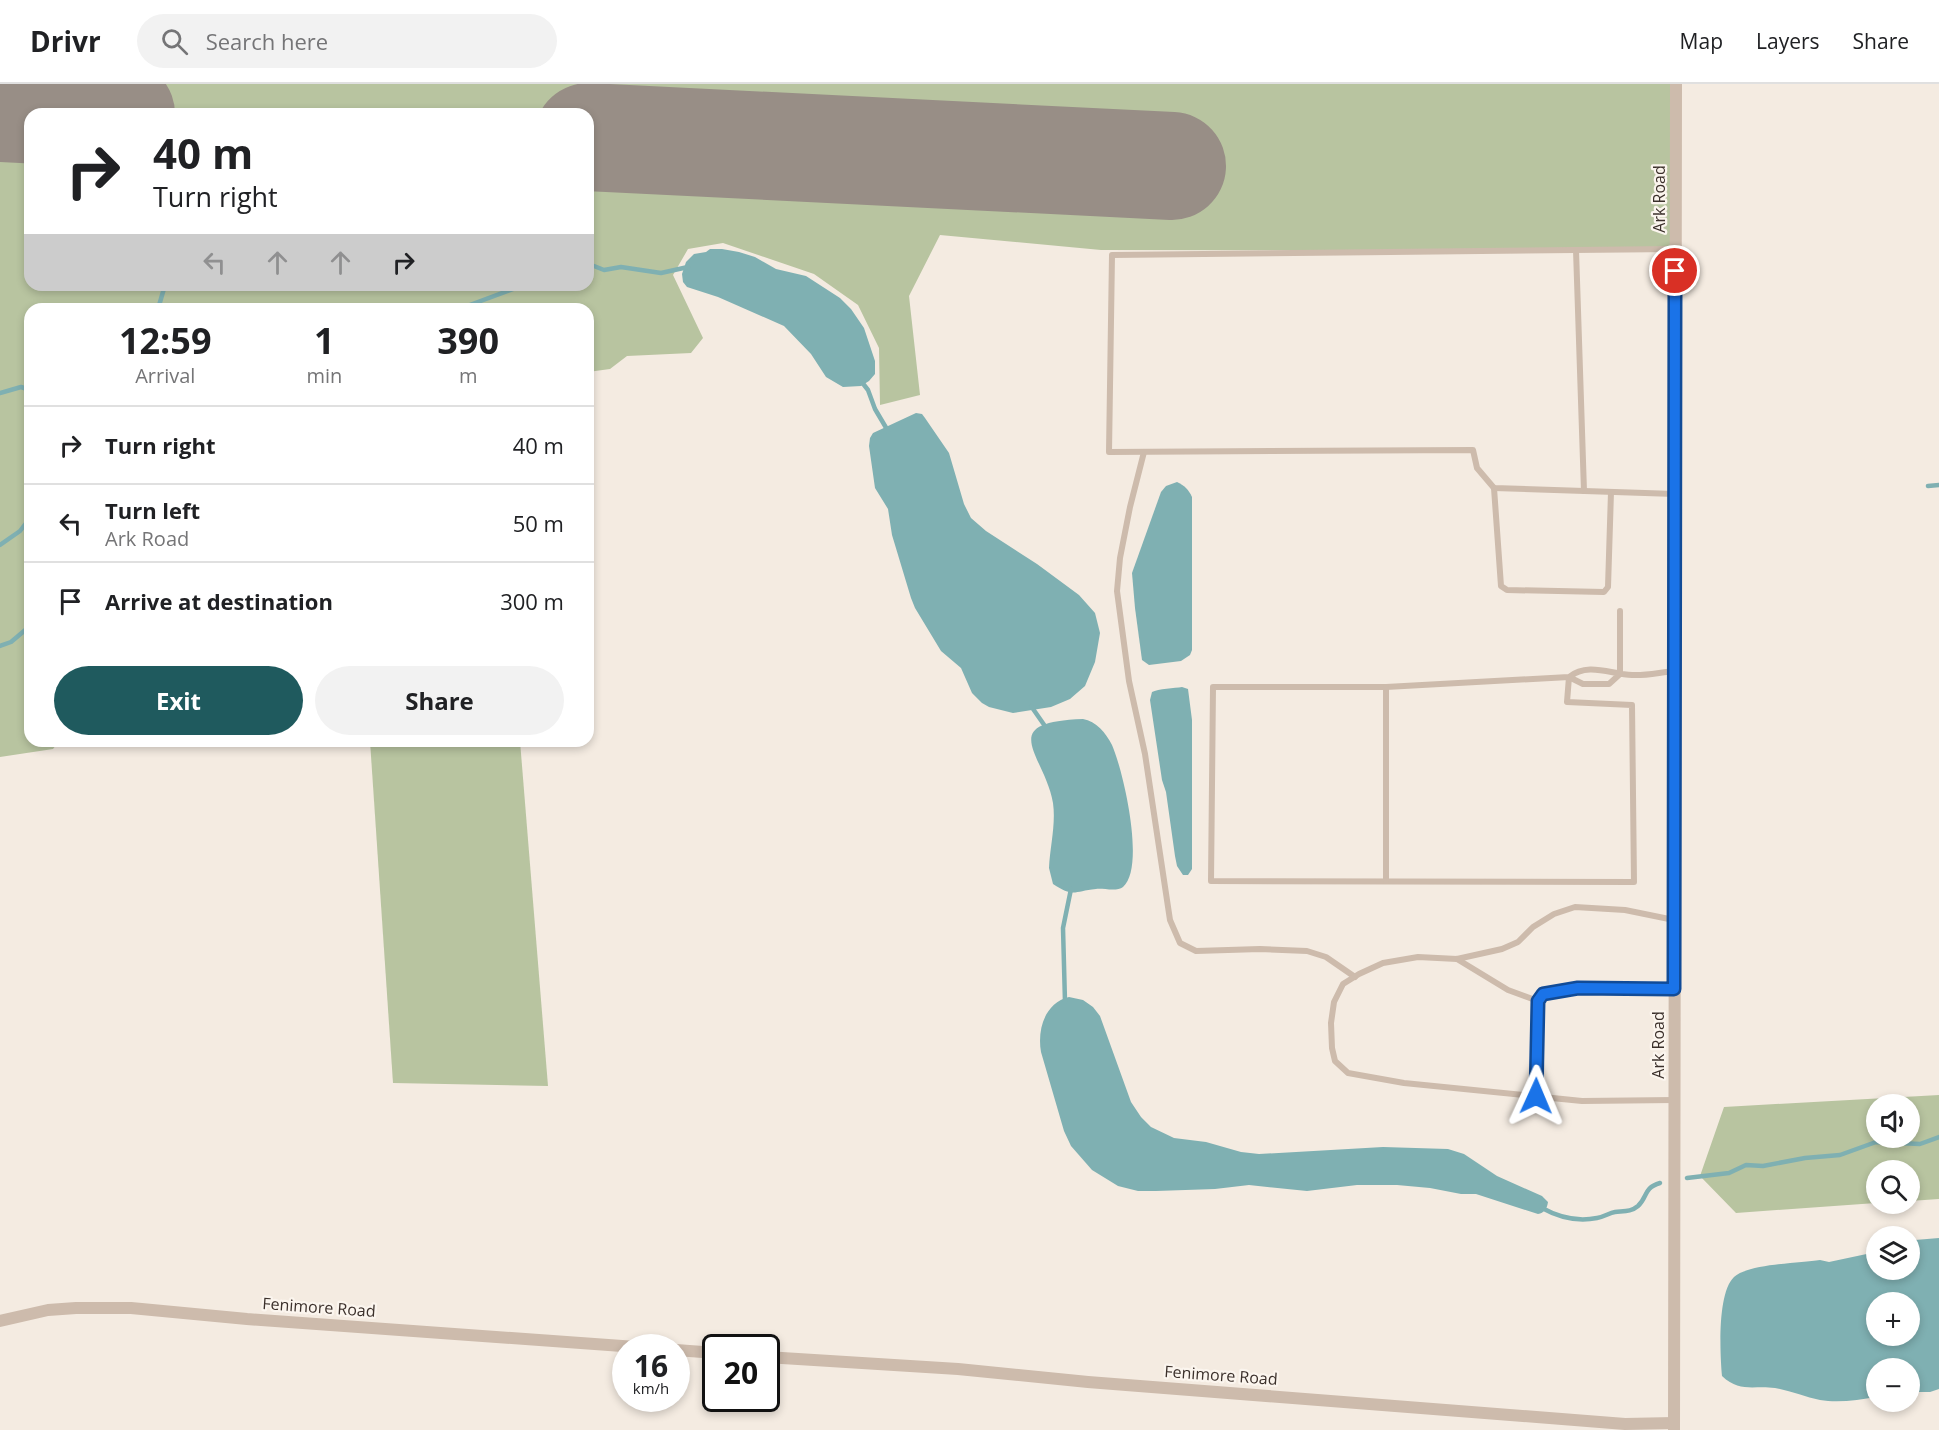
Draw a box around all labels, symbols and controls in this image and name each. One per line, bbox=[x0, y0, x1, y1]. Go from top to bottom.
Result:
search box bbox=[137, 14, 557, 68]
text: Drivr bbox=[30, 22, 101, 60]
icon: search bbox=[158, 25, 191, 58]
text: Search here bbox=[206, 26, 328, 56]
text: Map bbox=[1680, 27, 1723, 55]
text: Layers bbox=[1756, 27, 1820, 55]
text: Share bbox=[1853, 27, 1909, 55]
text: 40 m bbox=[153, 124, 253, 181]
icon: right bbox=[54, 132, 132, 210]
street label: Ark Road bbox=[1648, 165, 1670, 233]
text: Turn right bbox=[153, 178, 278, 215]
pin bbox=[1649, 245, 1700, 296]
icon: left bbox=[198, 246, 231, 279]
icon: ahead bbox=[261, 246, 294, 279]
icon: ahead bbox=[324, 246, 357, 279]
icon: right bbox=[387, 246, 420, 279]
icon: arrive bbox=[1658, 254, 1691, 287]
text: 12:59 bbox=[119, 316, 212, 365]
text: 1 bbox=[314, 316, 335, 365]
text: 390 bbox=[437, 316, 499, 365]
text: Arrival bbox=[135, 362, 195, 389]
text: min bbox=[306, 362, 342, 389]
text: m bbox=[459, 362, 477, 389]
icon: right bbox=[54, 429, 87, 462]
text: Turn right bbox=[105, 430, 216, 460]
text: 40 m bbox=[513, 430, 564, 460]
text: Turn left bbox=[105, 495, 200, 525]
icon: left bbox=[54, 507, 87, 540]
text: 50 m bbox=[513, 508, 564, 538]
text: Ark Road bbox=[105, 525, 189, 552]
icon: arrive bbox=[54, 585, 87, 618]
text: Arrive at destination bbox=[105, 586, 333, 616]
text: 300 m bbox=[500, 586, 564, 616]
button: Exit bbox=[54, 666, 303, 735]
button: Share bbox=[315, 666, 564, 735]
street label: Ark Road bbox=[1647, 1011, 1669, 1079]
position arrow bbox=[1504, 1064, 1568, 1128]
map controls bbox=[1866, 1094, 1920, 1412]
button: sound bbox=[1866, 1094, 1920, 1148]
button: search bbox=[1866, 1160, 1920, 1214]
button: layers bbox=[1866, 1226, 1920, 1280]
street label: Fenimore Road bbox=[262, 1292, 376, 1322]
button: + bbox=[1866, 1292, 1920, 1346]
speed limit sign: 20 bbox=[702, 1334, 780, 1412]
text: 16 bbox=[634, 1345, 668, 1386]
button: − bbox=[1866, 1358, 1920, 1412]
street label: Fenimore Road bbox=[1164, 1360, 1278, 1390]
text: km/h bbox=[633, 1378, 669, 1398]

